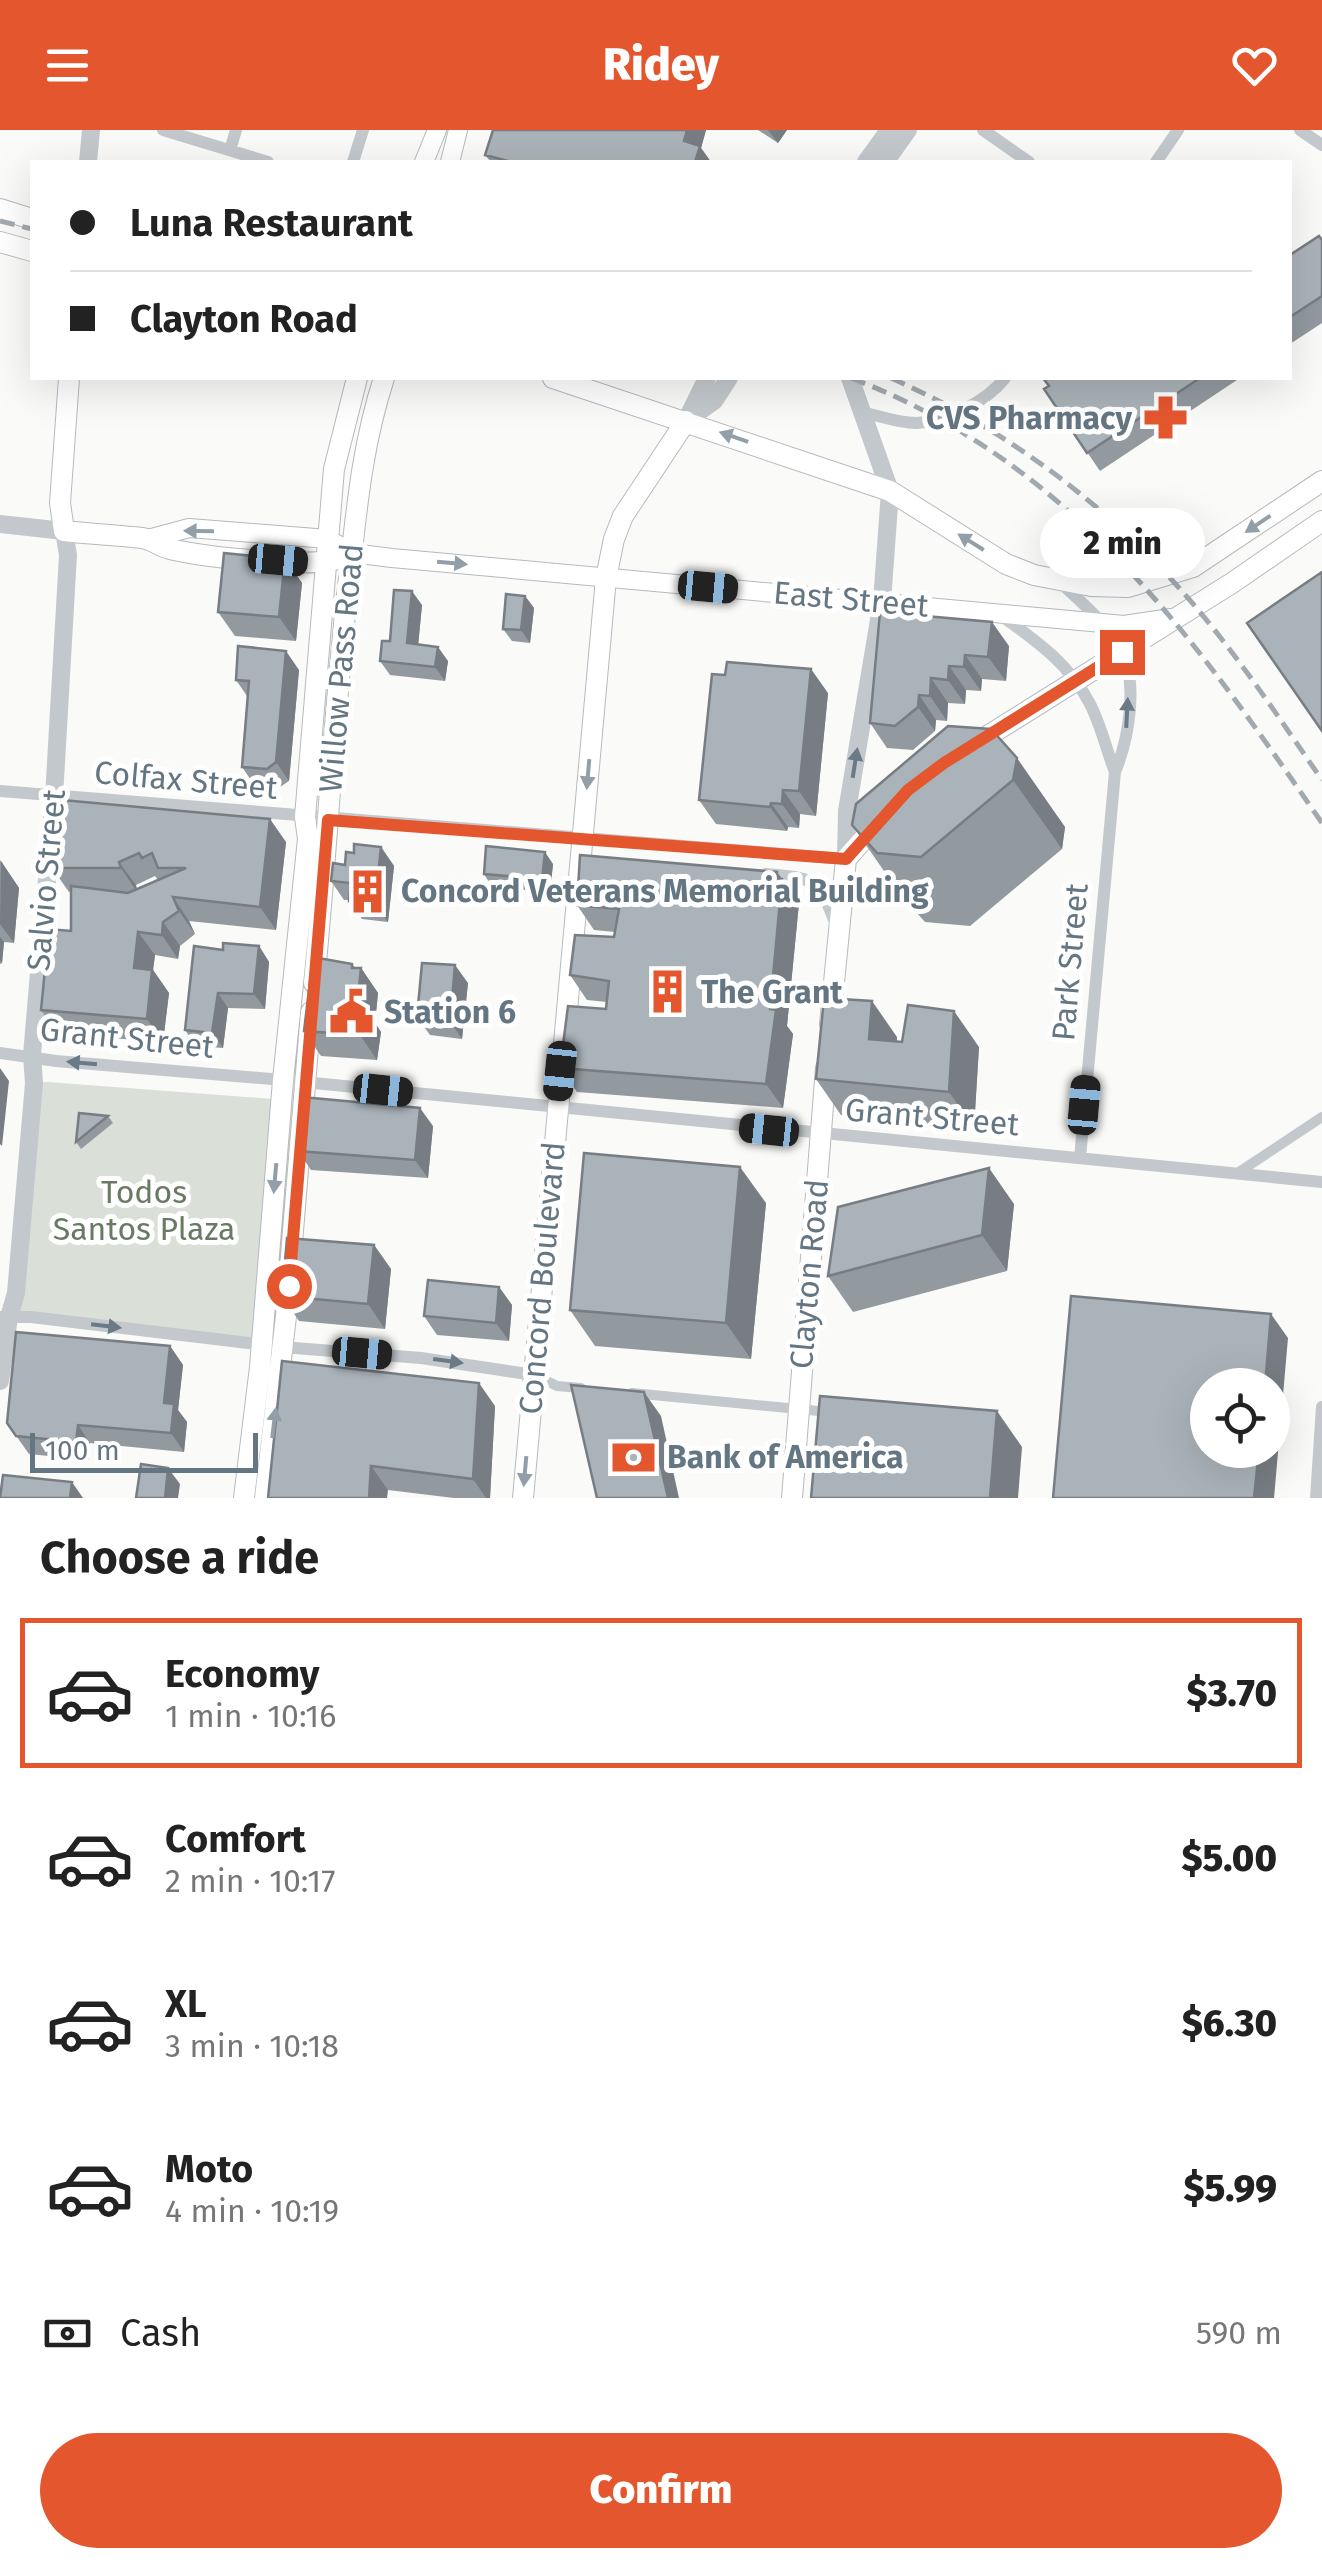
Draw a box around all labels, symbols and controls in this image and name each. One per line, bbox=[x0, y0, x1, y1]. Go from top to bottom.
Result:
icon: menu bbox=[40, 38, 95, 93]
text: Ridey bbox=[603, 38, 719, 92]
icon: heart bbox=[1227, 38, 1282, 93]
text: Luna Restaurant bbox=[130, 200, 413, 246]
text: Clayton Road bbox=[130, 296, 358, 342]
pharmacy icon: CVS Pharmacy bbox=[1141, 394, 1189, 442]
place label: CVS Pharmacy bbox=[926, 399, 1132, 437]
one-way arrow bbox=[718, 429, 748, 444]
callout: 2 min bbox=[1040, 507, 1204, 577]
one-way arrow bbox=[1244, 514, 1271, 533]
one-way arrow bbox=[183, 522, 214, 538]
text: 2 min bbox=[1083, 524, 1162, 562]
one-way arrow bbox=[957, 534, 985, 552]
car bbox=[247, 542, 309, 578]
street label: Willow Pass Road bbox=[311, 542, 371, 794]
one-way arrow bbox=[436, 555, 468, 571]
car bbox=[677, 569, 739, 605]
street label: East Street bbox=[772, 573, 931, 625]
route end bbox=[1100, 630, 1145, 675]
one-way arrow bbox=[1119, 696, 1135, 728]
one-way arrow bbox=[848, 746, 864, 778]
street label: Colfax Street bbox=[93, 753, 280, 807]
one-way arrow bbox=[579, 759, 595, 790]
street label: Salvio Street bbox=[19, 787, 73, 972]
building icon: Concord Veterans Memorial Building bbox=[344, 867, 392, 915]
place label: Concord Veterans Memorial Building bbox=[401, 872, 929, 910]
street label: Park Street bbox=[1044, 881, 1096, 1042]
building icon: The Grant bbox=[644, 968, 692, 1016]
place label: The Grant bbox=[701, 973, 843, 1011]
public building icon: Station 6 bbox=[327, 988, 375, 1036]
place label: Station 6 bbox=[384, 993, 516, 1031]
street label: Grant Street bbox=[38, 1010, 216, 1066]
car bbox=[542, 1040, 578, 1102]
one-way arrow bbox=[65, 1055, 97, 1071]
car bbox=[352, 1072, 414, 1108]
car bbox=[1066, 1074, 1102, 1136]
street label: Grant Street bbox=[843, 1090, 1021, 1144]
car bbox=[738, 1112, 800, 1148]
street label: Concord Boulevard bbox=[511, 1140, 573, 1416]
one-way arrow bbox=[267, 1162, 283, 1194]
park label: Todos Santos Plaza bbox=[53, 1173, 235, 1248]
street label: Clayton Road bbox=[782, 1178, 836, 1370]
route start bbox=[267, 1264, 312, 1309]
one-way arrow bbox=[91, 1318, 122, 1334]
car bbox=[331, 1335, 393, 1371]
one-way arrow bbox=[433, 1354, 465, 1370]
map controls bbox=[1190, 1368, 1290, 1468]
button: locate bbox=[1190, 1368, 1290, 1468]
one-way arrow bbox=[266, 1406, 282, 1438]
scale bar bbox=[30, 1428, 258, 1472]
bank icon: Bank of America bbox=[610, 1433, 658, 1481]
text: 100 m bbox=[45, 1434, 120, 1467]
place label: Bank of America bbox=[667, 1438, 904, 1476]
one-way arrow bbox=[517, 1456, 533, 1488]
text: Choose a ride bbox=[40, 1531, 319, 1585]
icon: car bbox=[45, 1648, 135, 1738]
text: Economy bbox=[165, 1651, 320, 1697]
text: $3.70 bbox=[1187, 1670, 1277, 1716]
text: 1 min · 10:16 bbox=[165, 1697, 336, 1735]
icon: car bbox=[45, 1813, 135, 1903]
text: Comfort bbox=[165, 1816, 306, 1862]
text: $5.00 bbox=[1181, 1835, 1277, 1881]
text: 2 min · 10:17 bbox=[165, 1862, 335, 1900]
icon: car bbox=[45, 1978, 135, 2068]
text: XL bbox=[165, 1981, 207, 2027]
text: $6.30 bbox=[1182, 2000, 1277, 2046]
text: 3 min · 10:18 bbox=[165, 2027, 339, 2065]
icon: car bbox=[45, 2143, 135, 2233]
text: Moto bbox=[165, 2146, 253, 2192]
text: $5.99 bbox=[1183, 2165, 1277, 2211]
text: 4 min · 10:19 bbox=[165, 2192, 339, 2230]
icon: cash bbox=[40, 2306, 95, 2361]
text: Cash bbox=[120, 2310, 201, 2356]
text: 590 m bbox=[1196, 2314, 1282, 2352]
button: Confirm bbox=[40, 2433, 1282, 2548]

